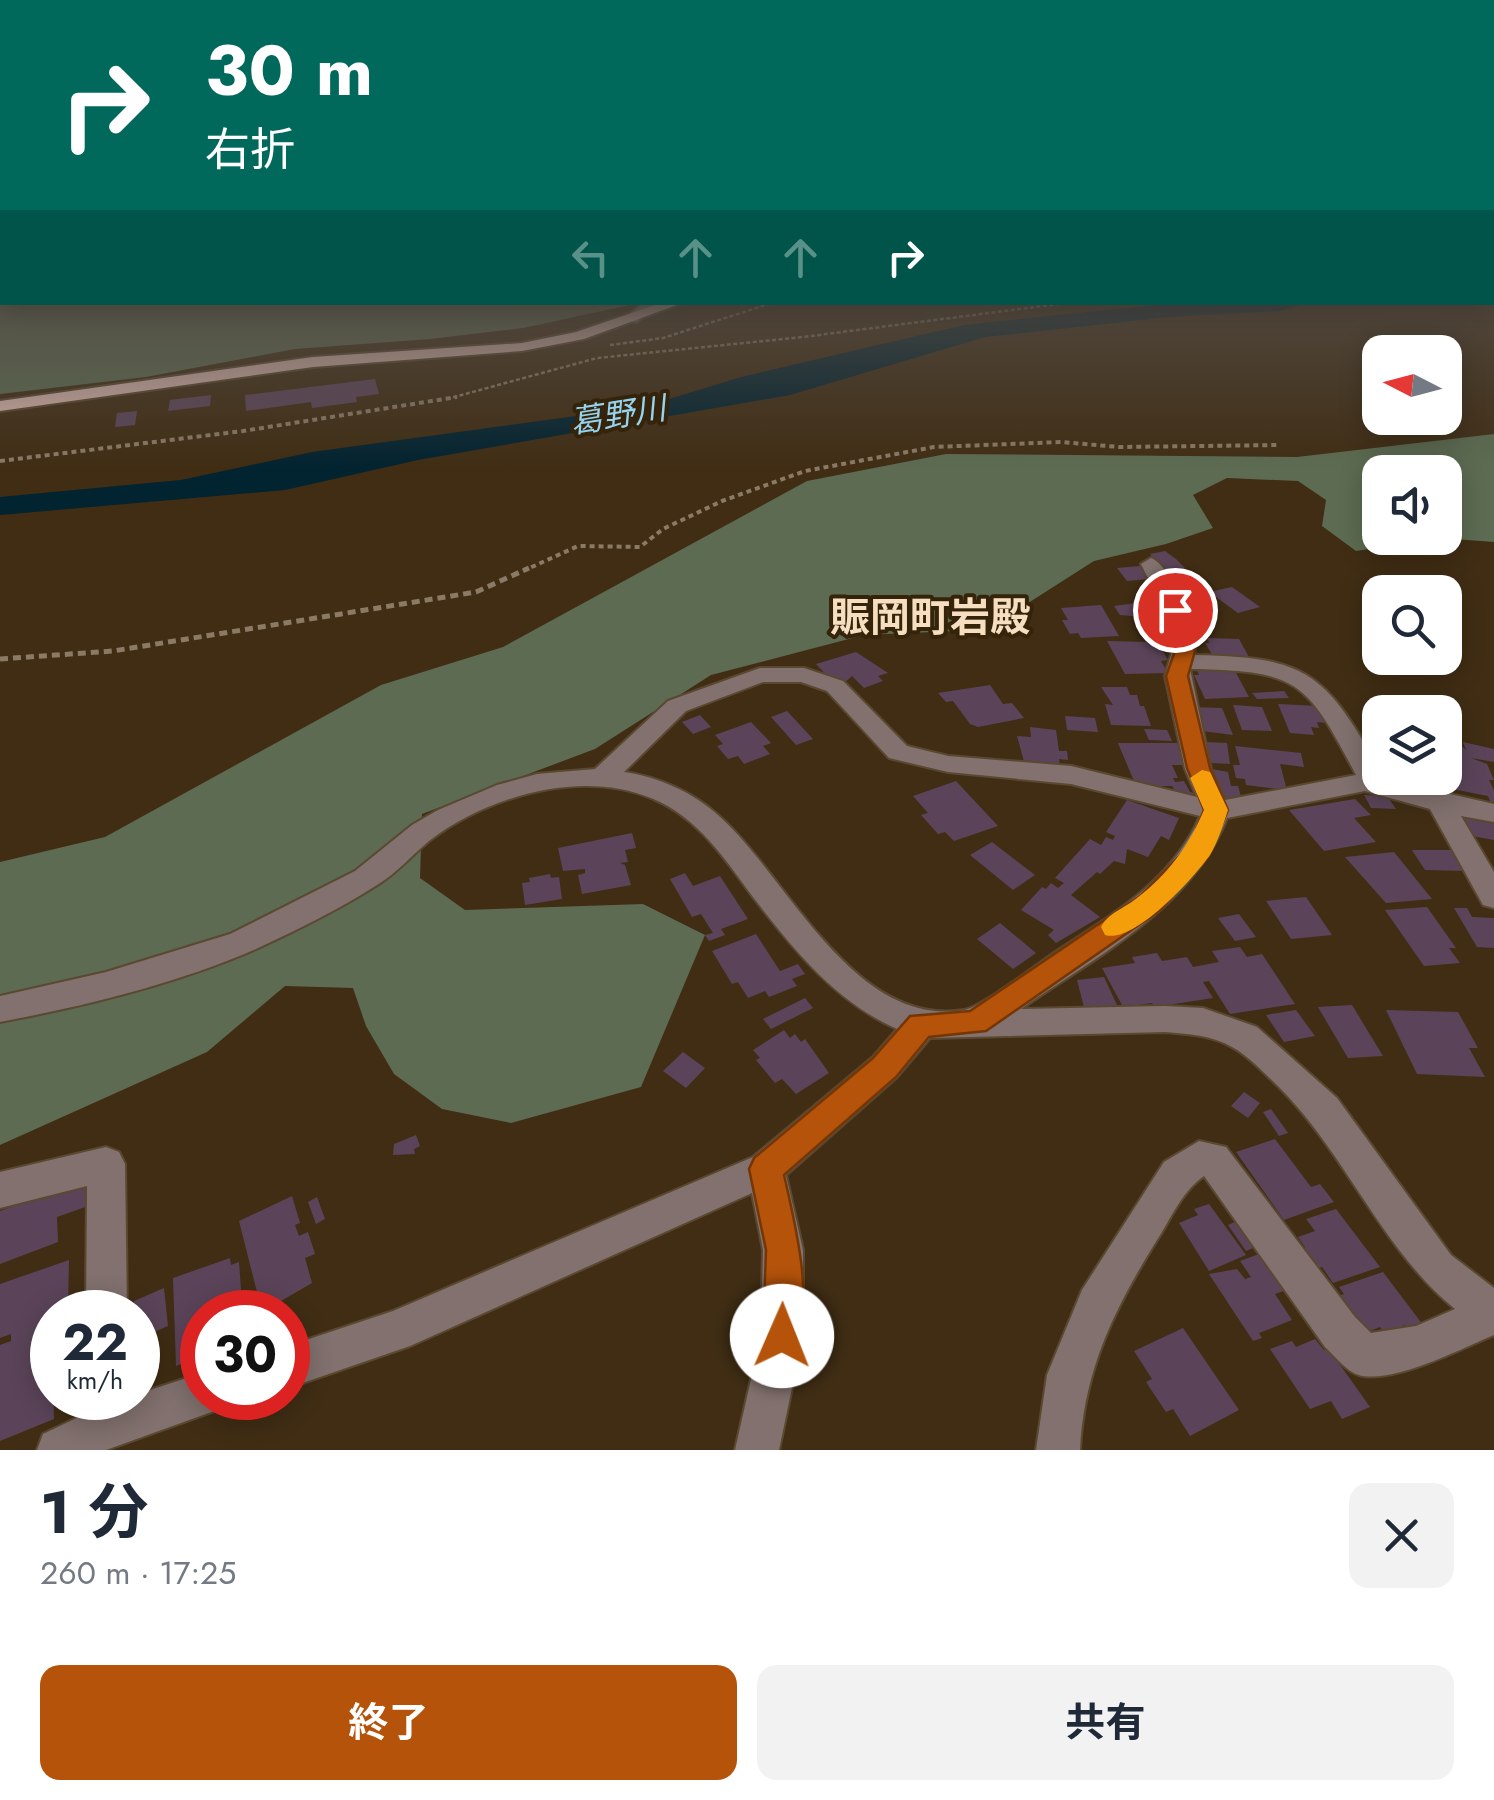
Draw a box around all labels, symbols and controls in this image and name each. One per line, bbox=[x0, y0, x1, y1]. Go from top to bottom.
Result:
text: 30 m bbox=[205, 20, 373, 121]
icon: right bbox=[40, 40, 170, 170]
text: 右折 bbox=[205, 117, 295, 182]
icon: left bbox=[563, 230, 618, 285]
icon: ahead bbox=[668, 230, 723, 285]
icon: ahead bbox=[773, 230, 828, 285]
icon: right bbox=[878, 230, 933, 285]
north arrow bbox=[1362, 335, 1462, 435]
map controls bbox=[1362, 335, 1462, 795]
water label: 葛野川 bbox=[567, 384, 672, 445]
button: sound bbox=[1362, 455, 1462, 555]
pin bbox=[1133, 568, 1218, 653]
button: search bbox=[1362, 575, 1462, 675]
icon: arrive bbox=[1148, 583, 1203, 638]
district label: 賑岡町岩殿 bbox=[830, 588, 1030, 646]
button: layers bbox=[1362, 695, 1462, 795]
position arrow bbox=[730, 1284, 834, 1388]
speed limit sign: 30 bbox=[180, 1290, 310, 1420]
text: 22 bbox=[62, 1306, 128, 1379]
text: km/h bbox=[67, 1362, 123, 1398]
text: 1 分 bbox=[40, 1469, 149, 1556]
button: close bbox=[1349, 1483, 1454, 1588]
text: 260 m · 17:25 bbox=[40, 1550, 236, 1596]
button: 終了 bbox=[40, 1665, 737, 1780]
button: 共有 bbox=[757, 1665, 1454, 1780]

